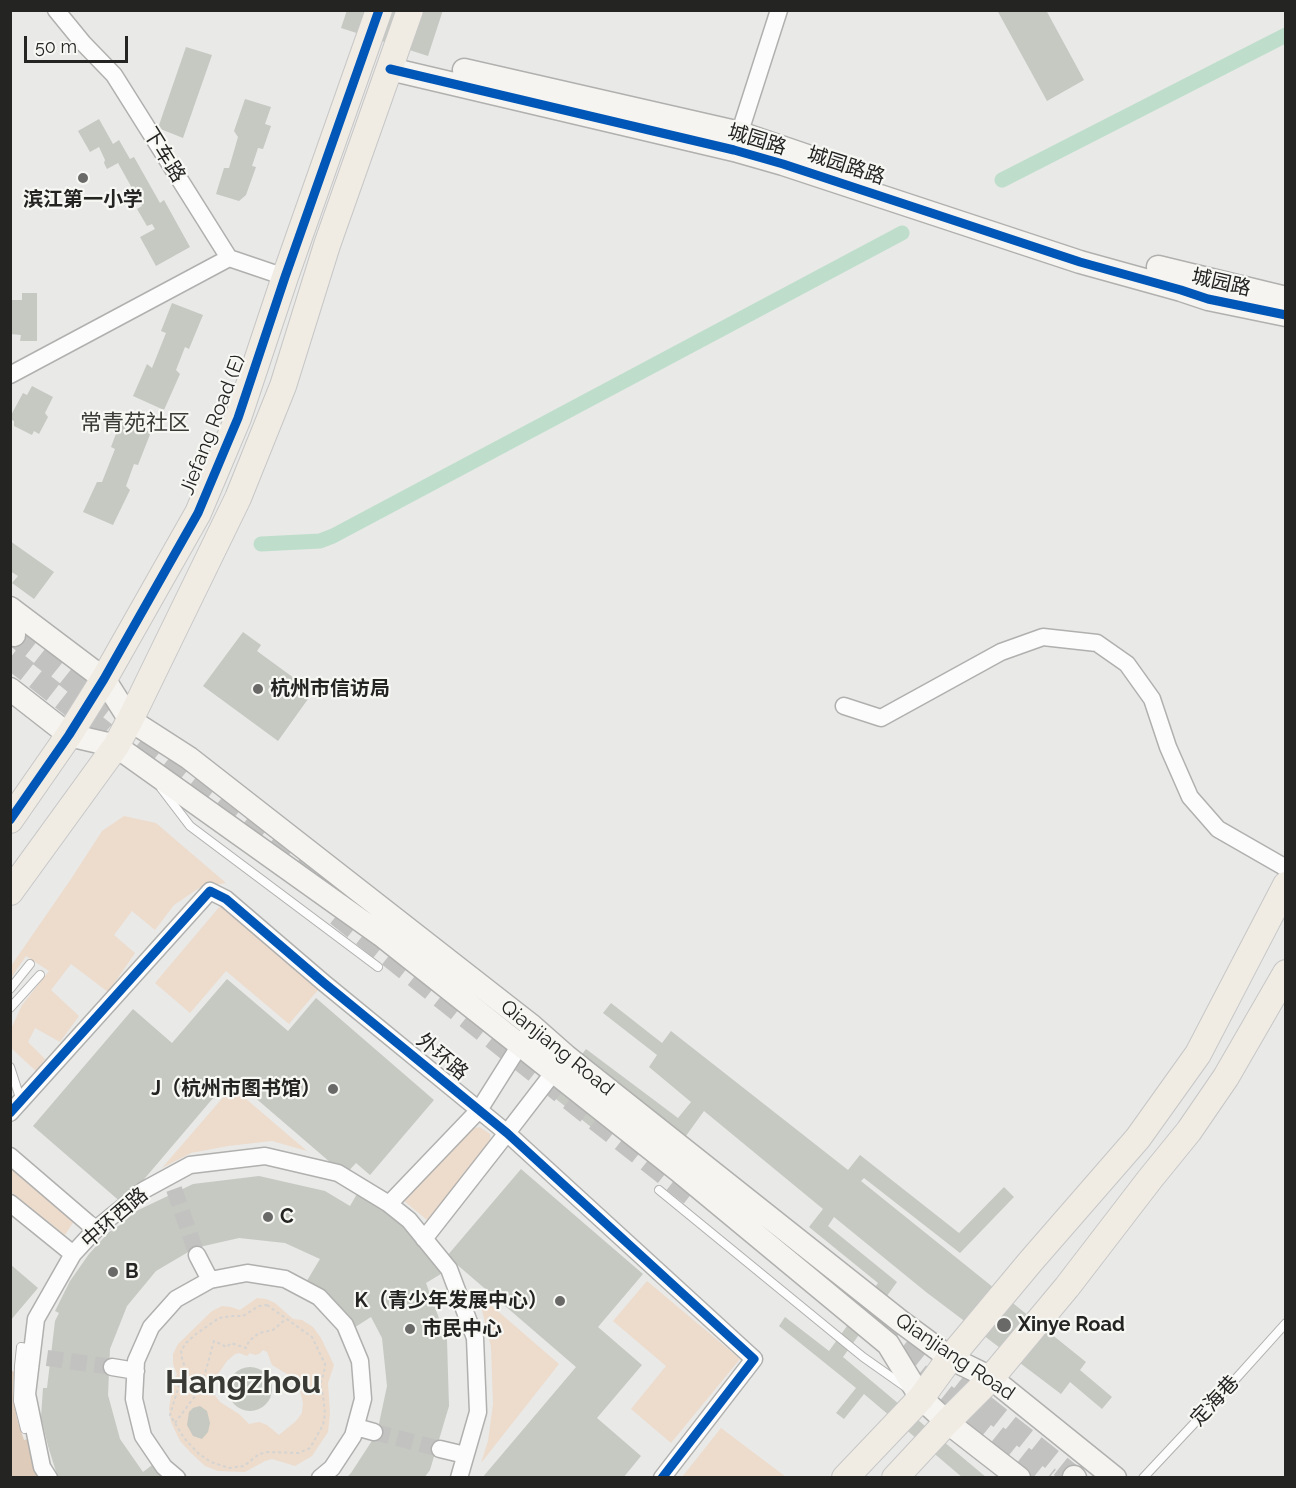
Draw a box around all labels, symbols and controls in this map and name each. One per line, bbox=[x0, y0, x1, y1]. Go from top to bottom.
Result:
scale bar bbox=[27, 24, 130, 62]
text: 50 m bbox=[35, 36, 77, 57]
street label: 城园路 bbox=[725, 120, 789, 160]
street label: 下车路 bbox=[138, 123, 190, 187]
street label: 城园路路 bbox=[804, 142, 888, 190]
marker: 滨江第一小学 bbox=[76, 171, 90, 185]
place label: 滨江第一小学 bbox=[23, 188, 143, 212]
street label: 城园路 bbox=[1189, 265, 1253, 301]
street label: Jiefang Road (E) bbox=[175, 352, 251, 498]
district label: 常青苑社区 bbox=[80, 410, 190, 436]
place label: 杭州市信访局 bbox=[270, 677, 390, 701]
marker: 杭州市信访局 bbox=[251, 682, 265, 696]
street label: Qianjiang Road bbox=[496, 995, 618, 1101]
street label: 外环路 bbox=[411, 1029, 473, 1085]
place label: J（杭州市图书馆） bbox=[151, 1077, 321, 1101]
marker: J（杭州市图书馆） bbox=[326, 1082, 340, 1096]
street label: 中环西路 bbox=[77, 1183, 153, 1253]
place label: C bbox=[280, 1205, 294, 1229]
marker: C bbox=[261, 1210, 275, 1224]
place label: B bbox=[125, 1260, 139, 1284]
marker: B bbox=[106, 1265, 120, 1279]
place label: K（青少年发展中心） bbox=[355, 1289, 548, 1313]
marker: K（青少年发展中心） bbox=[553, 1294, 567, 1308]
street label: Qianjiang Road bbox=[891, 1308, 1019, 1406]
place label: Xinye Road bbox=[1018, 1313, 1125, 1337]
marker: Xinye Road bbox=[995, 1316, 1013, 1334]
place label: 市民中心 bbox=[422, 1317, 502, 1341]
marker: 市民中心 bbox=[403, 1322, 417, 1336]
district label: Hangzhou bbox=[165, 1364, 321, 1402]
street label: 定海巷 bbox=[1186, 1371, 1244, 1431]

